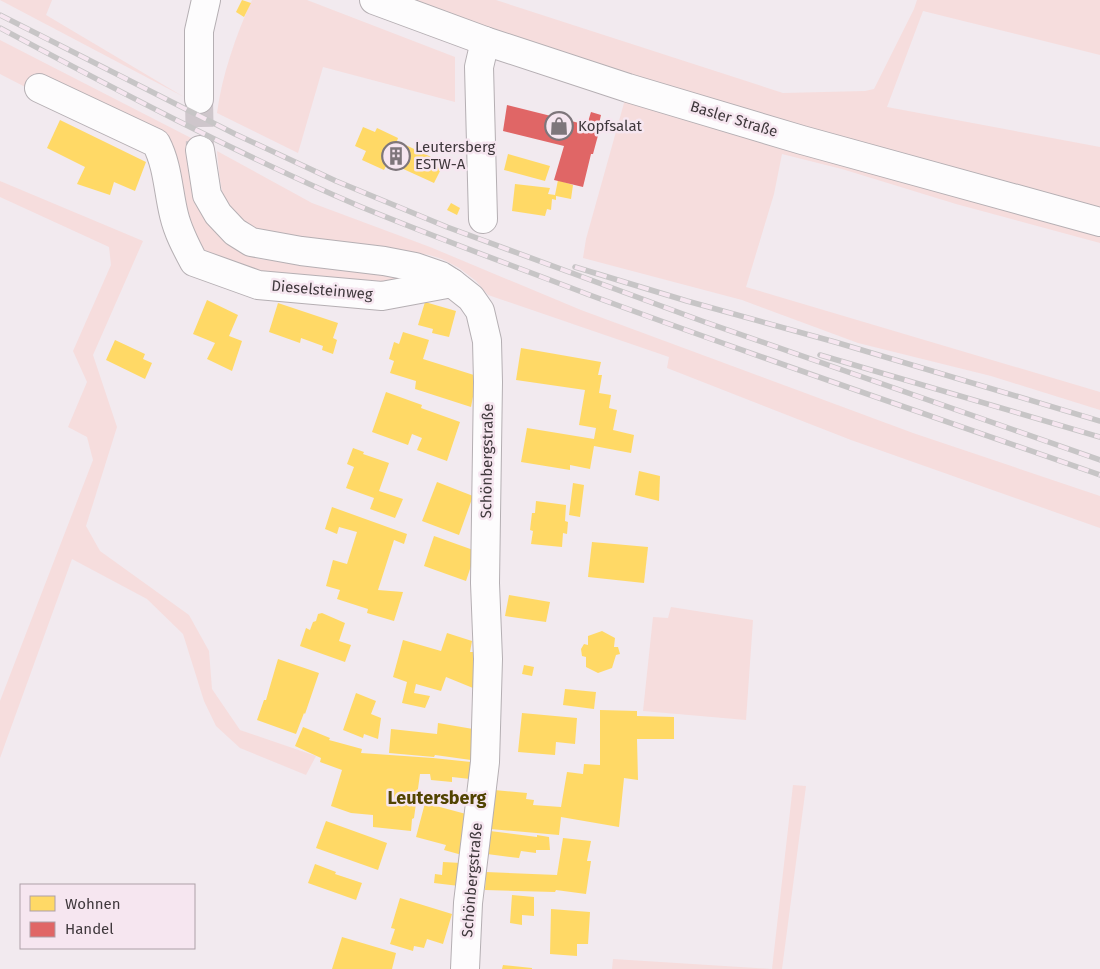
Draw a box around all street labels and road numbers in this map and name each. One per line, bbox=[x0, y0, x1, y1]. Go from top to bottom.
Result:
street label: Basler Straße bbox=[688, 97, 780, 141]
street label: Dieselsteinweg bbox=[271, 277, 374, 303]
street label: Schönbergstraße bbox=[477, 403, 497, 519]
street label: Schönbergstraße bbox=[458, 822, 486, 938]

